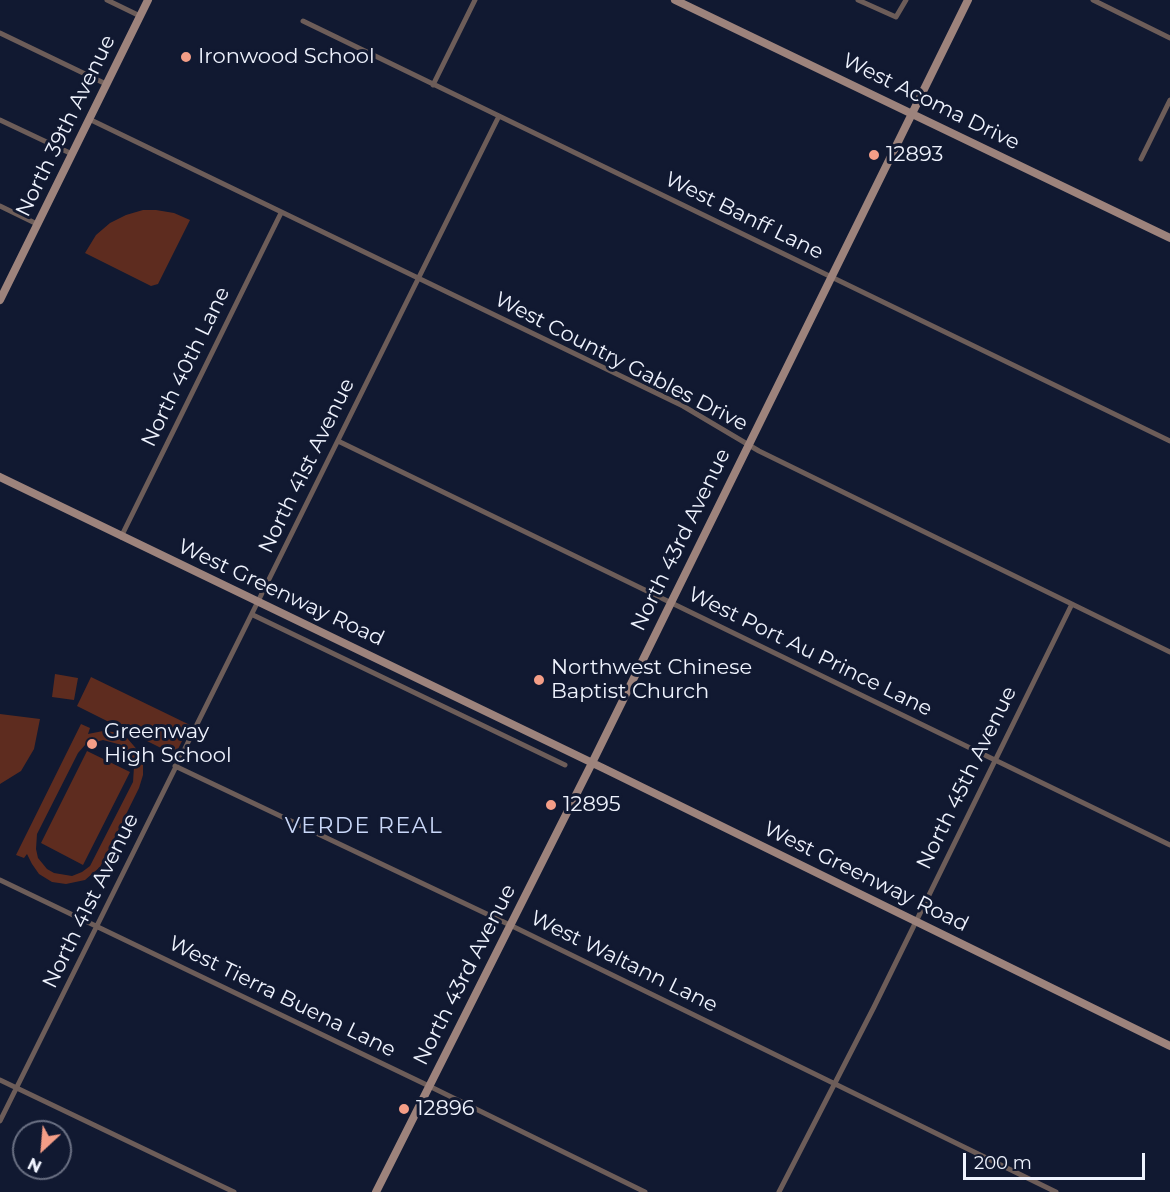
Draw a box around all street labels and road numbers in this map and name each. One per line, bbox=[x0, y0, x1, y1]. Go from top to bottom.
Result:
street label: North 39th Avenue bbox=[11, 31, 121, 221]
street label: West Acoma Drive bbox=[838, 48, 1024, 156]
street label: West Banff Lane bbox=[661, 167, 827, 265]
street label: North 40th Lane bbox=[136, 283, 236, 451]
street label: West Country Gables Drive bbox=[490, 287, 752, 437]
street label: North 41st Avenue bbox=[254, 374, 360, 558]
street label: North 43rd Avenue bbox=[626, 445, 736, 635]
street label: West Greenway Road bbox=[174, 534, 388, 652]
street label: West Port Au Prince Lane bbox=[684, 582, 936, 722]
street label: North 45th Avenue bbox=[912, 682, 1022, 874]
street label: North 41st Avenue bbox=[38, 809, 144, 993]
street label: West Greenway Road bbox=[759, 816, 973, 938]
street label: North 43rd Avenue bbox=[408, 880, 522, 1070]
street label: West Waltann Lane bbox=[526, 906, 722, 1018]
street label: West Tierra Buena Lane bbox=[164, 931, 400, 1063]

